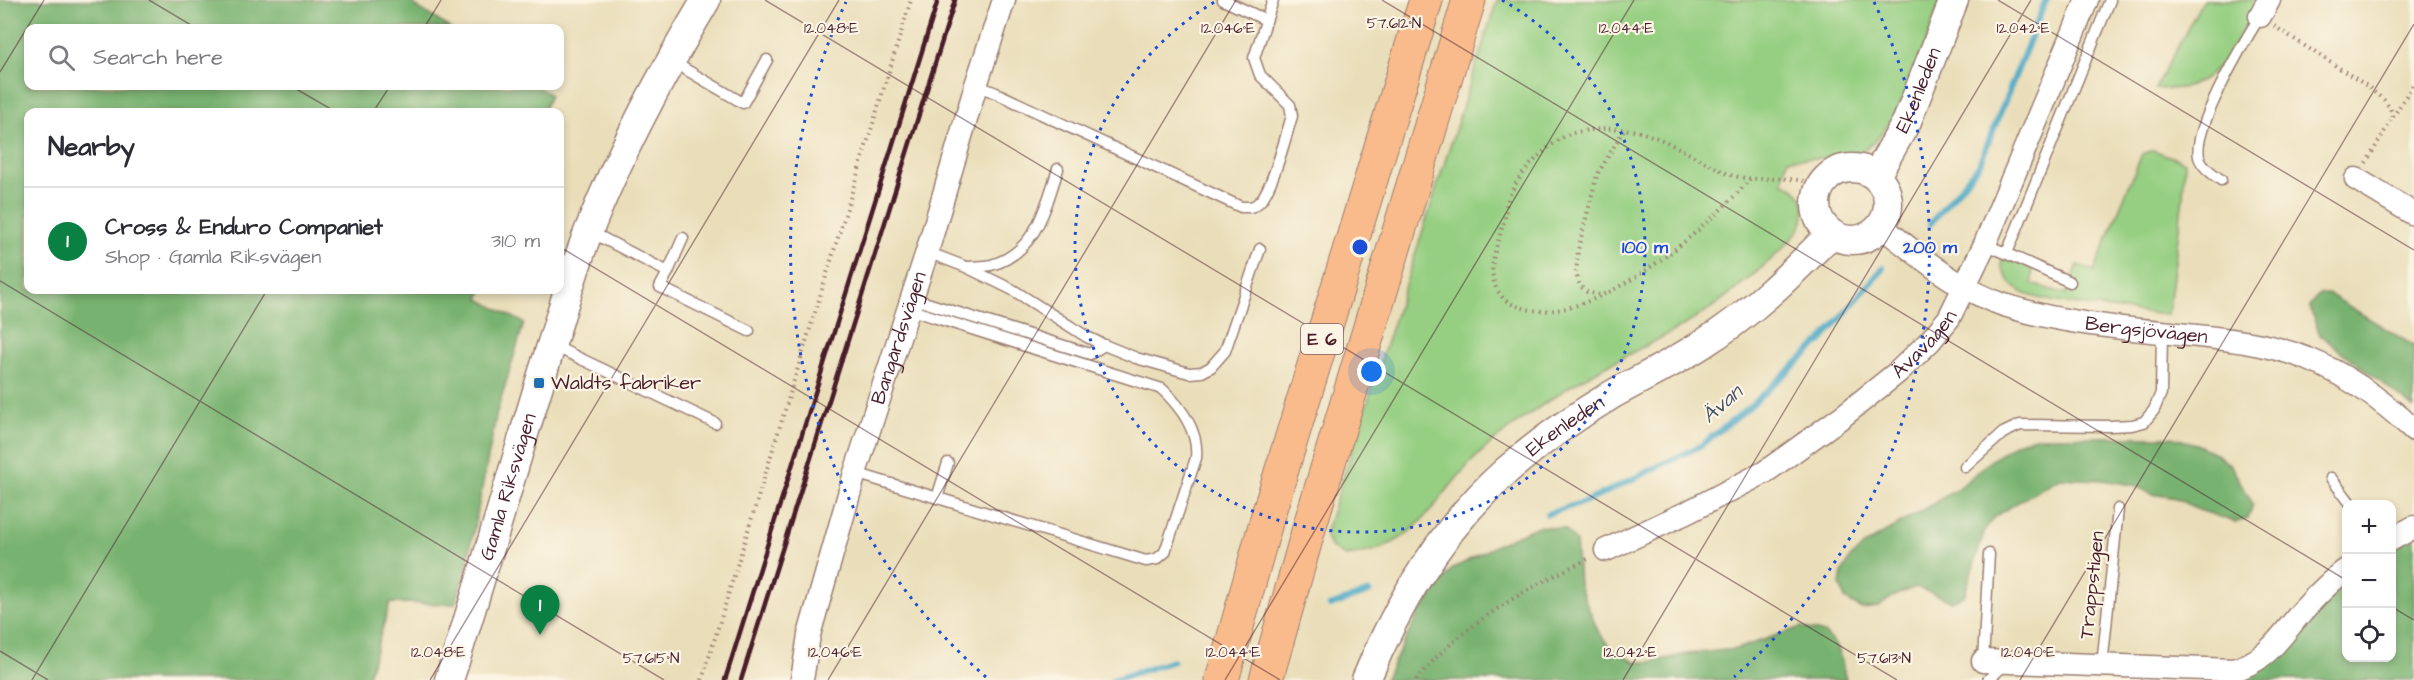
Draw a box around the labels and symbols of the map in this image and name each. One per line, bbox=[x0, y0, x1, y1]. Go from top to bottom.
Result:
text: 57.612°N bbox=[1367, 13, 1421, 34]
text: 12.048°E bbox=[804, 18, 858, 39]
text: 12.046°E bbox=[1201, 18, 1255, 39]
text: 12.044°E bbox=[1599, 18, 1653, 39]
text: 12.042°E bbox=[1996, 18, 2050, 39]
street label: Ekenleden bbox=[1889, 43, 1948, 138]
text: 100 m bbox=[1622, 235, 1669, 260]
text: 200 m bbox=[1902, 235, 1958, 260]
centre of rings bbox=[1350, 237, 1370, 257]
street label: Bangårdsvägen bbox=[864, 268, 934, 408]
street label: Ävavägen bbox=[1885, 306, 1964, 385]
street label: Bergsjövägen bbox=[2083, 309, 2209, 351]
road number: E 6 bbox=[1301, 324, 1343, 354]
your location bbox=[1357, 357, 1386, 386]
place label: Waldts fabriker bbox=[551, 369, 701, 397]
marker: Waldts fabriker bbox=[532, 376, 546, 390]
water label: Ävan bbox=[1695, 377, 1750, 430]
street label: Ekenleden bbox=[1520, 389, 1610, 463]
street label: Gamla Riksvägen bbox=[473, 410, 543, 564]
street label: Trappstigen bbox=[2072, 530, 2113, 640]
pin: 1 bbox=[520, 586, 560, 635]
text: 12.048°E bbox=[411, 642, 465, 663]
text: 12.046°E bbox=[808, 642, 862, 663]
text: 12.044°E bbox=[1206, 642, 1260, 663]
text: 12.042°E bbox=[1603, 642, 1657, 663]
text: 12.040°E bbox=[2001, 642, 2055, 663]
text: 57.615°N bbox=[623, 648, 679, 669]
text: 57.613°N bbox=[1857, 648, 1911, 669]

